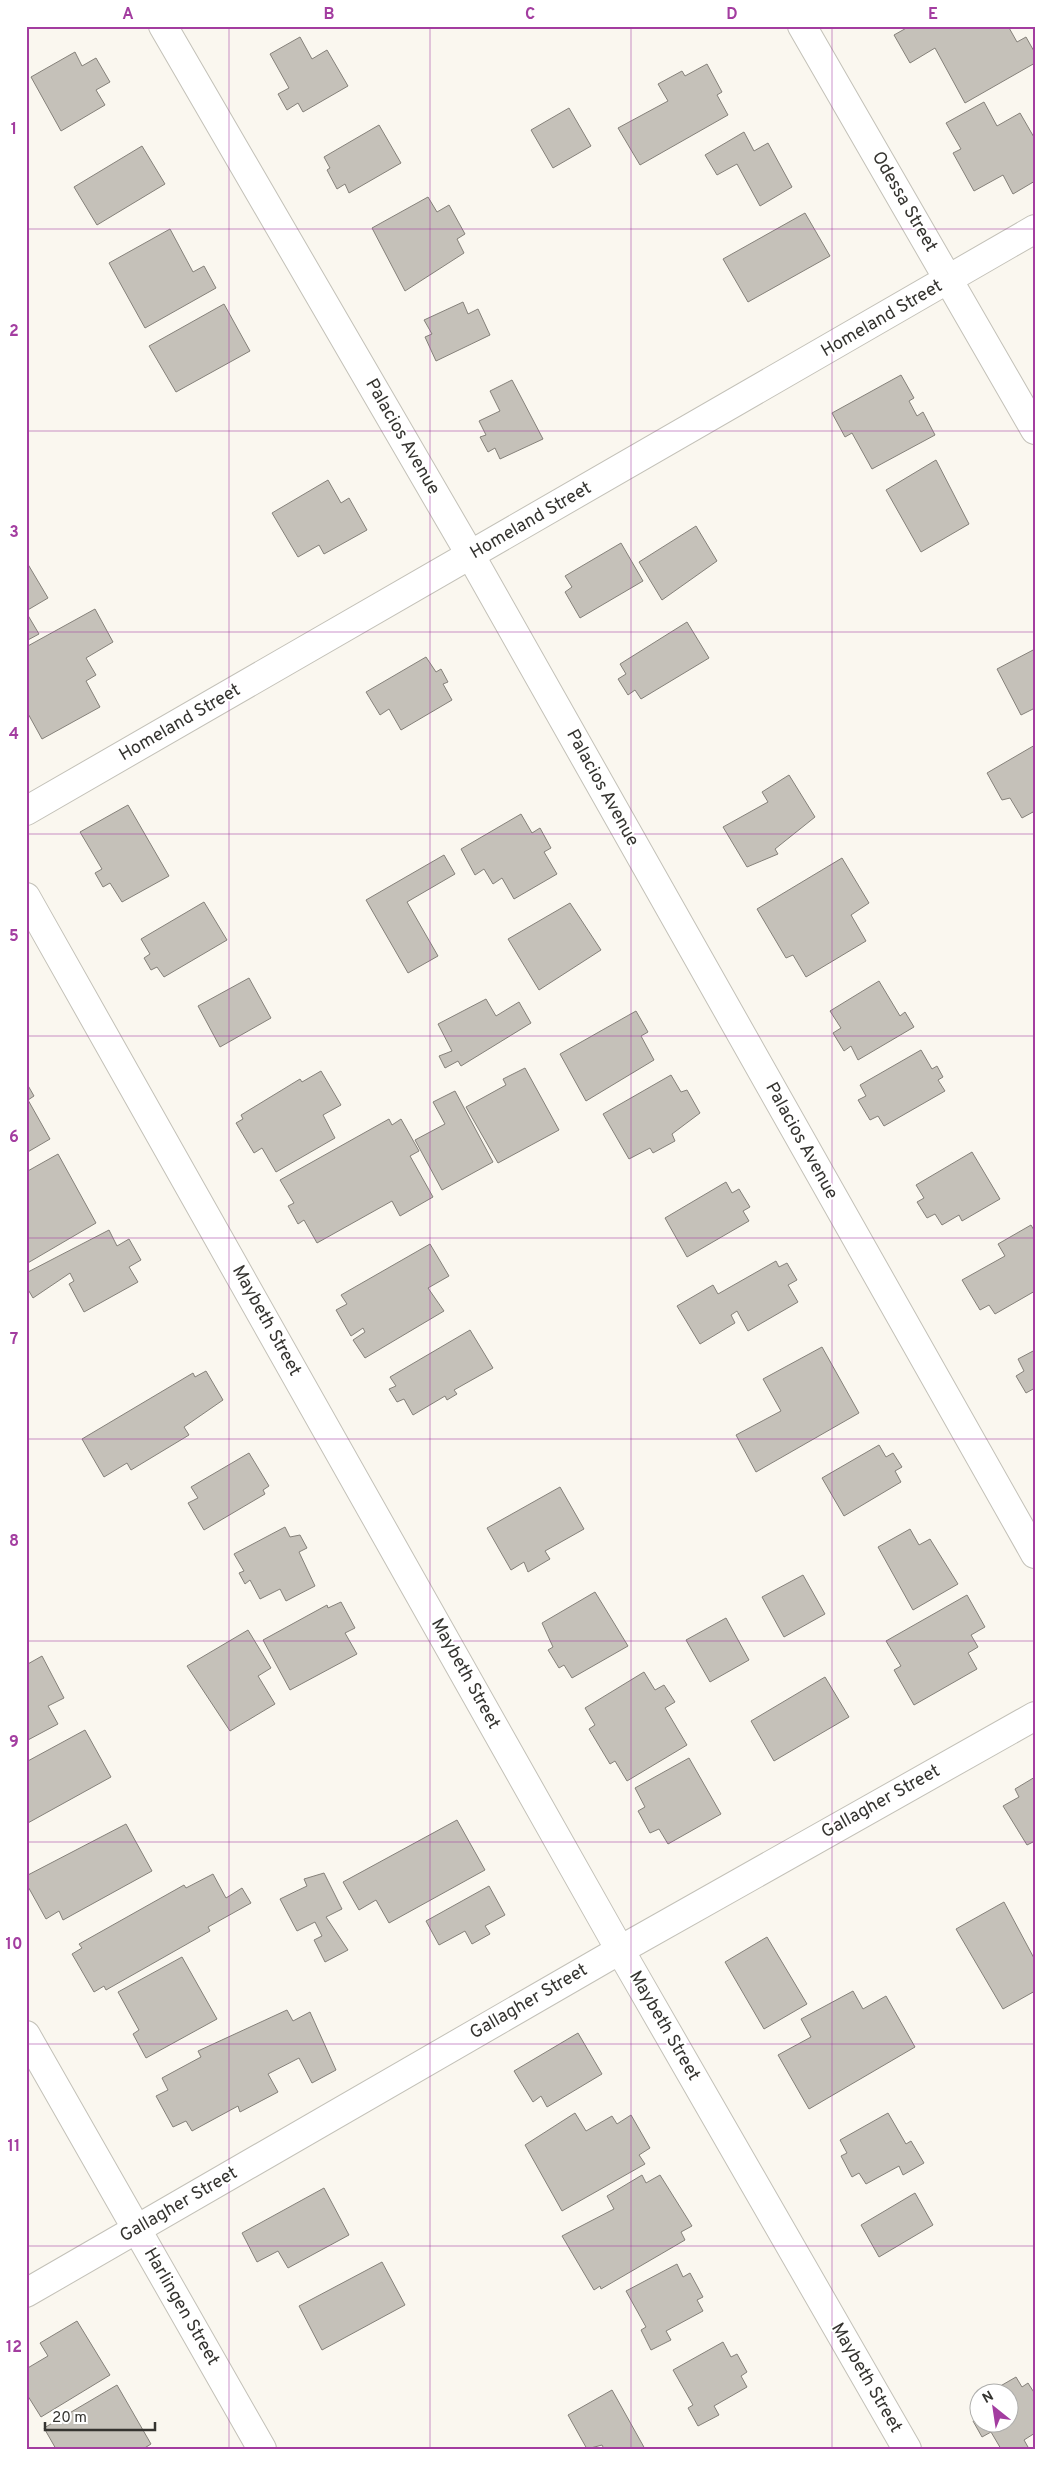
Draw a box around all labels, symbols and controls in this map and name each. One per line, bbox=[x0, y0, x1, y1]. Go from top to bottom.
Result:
text: A bbox=[122, 5, 134, 25]
text: B bbox=[323, 5, 335, 25]
text: C bbox=[525, 5, 535, 25]
text: D bbox=[726, 5, 738, 25]
text: E bbox=[928, 5, 938, 25]
text: 1 bbox=[11, 120, 17, 140]
street label: Odessa Street bbox=[866, 148, 942, 256]
street label: Homeland Street bbox=[817, 275, 947, 363]
text: 2 bbox=[9, 322, 19, 342]
street label: Palacios Avenue bbox=[359, 375, 445, 499]
street label: Homeland Street bbox=[466, 477, 596, 565]
text: 3 bbox=[9, 523, 19, 543]
street label: Homeland Street bbox=[115, 679, 245, 767]
text: 4 bbox=[9, 725, 19, 745]
street label: Palacios Avenue bbox=[560, 725, 644, 851]
text: 5 bbox=[9, 927, 19, 947]
street label: Palacios Avenue bbox=[759, 1078, 843, 1204]
text: 6 bbox=[9, 1128, 19, 1148]
street label: Maybeth Street bbox=[226, 1262, 306, 1380]
text: 7 bbox=[10, 1330, 18, 1350]
text: 8 bbox=[9, 1532, 19, 1552]
street label: Maybeth Street bbox=[425, 1615, 505, 1733]
text: 9 bbox=[9, 1733, 19, 1753]
street label: Gallagher Street bbox=[818, 1760, 944, 1844]
text: 10 bbox=[6, 1935, 22, 1955]
street label: Gallagher Street bbox=[466, 1959, 592, 2045]
street label: Maybeth Street bbox=[623, 1967, 705, 2085]
text: 11 bbox=[8, 2137, 20, 2157]
street label: Gallagher Street bbox=[116, 2162, 242, 2248]
street label: Harlingen Street bbox=[138, 2244, 224, 2370]
street label: Maybeth Street bbox=[825, 2319, 907, 2437]
text: 12 bbox=[6, 2338, 22, 2358]
north arrow bbox=[968, 2382, 1018, 2432]
text: N bbox=[980, 2388, 997, 2408]
scale bar bbox=[45, 2400, 155, 2432]
text: 20 m bbox=[52, 2409, 87, 2428]

